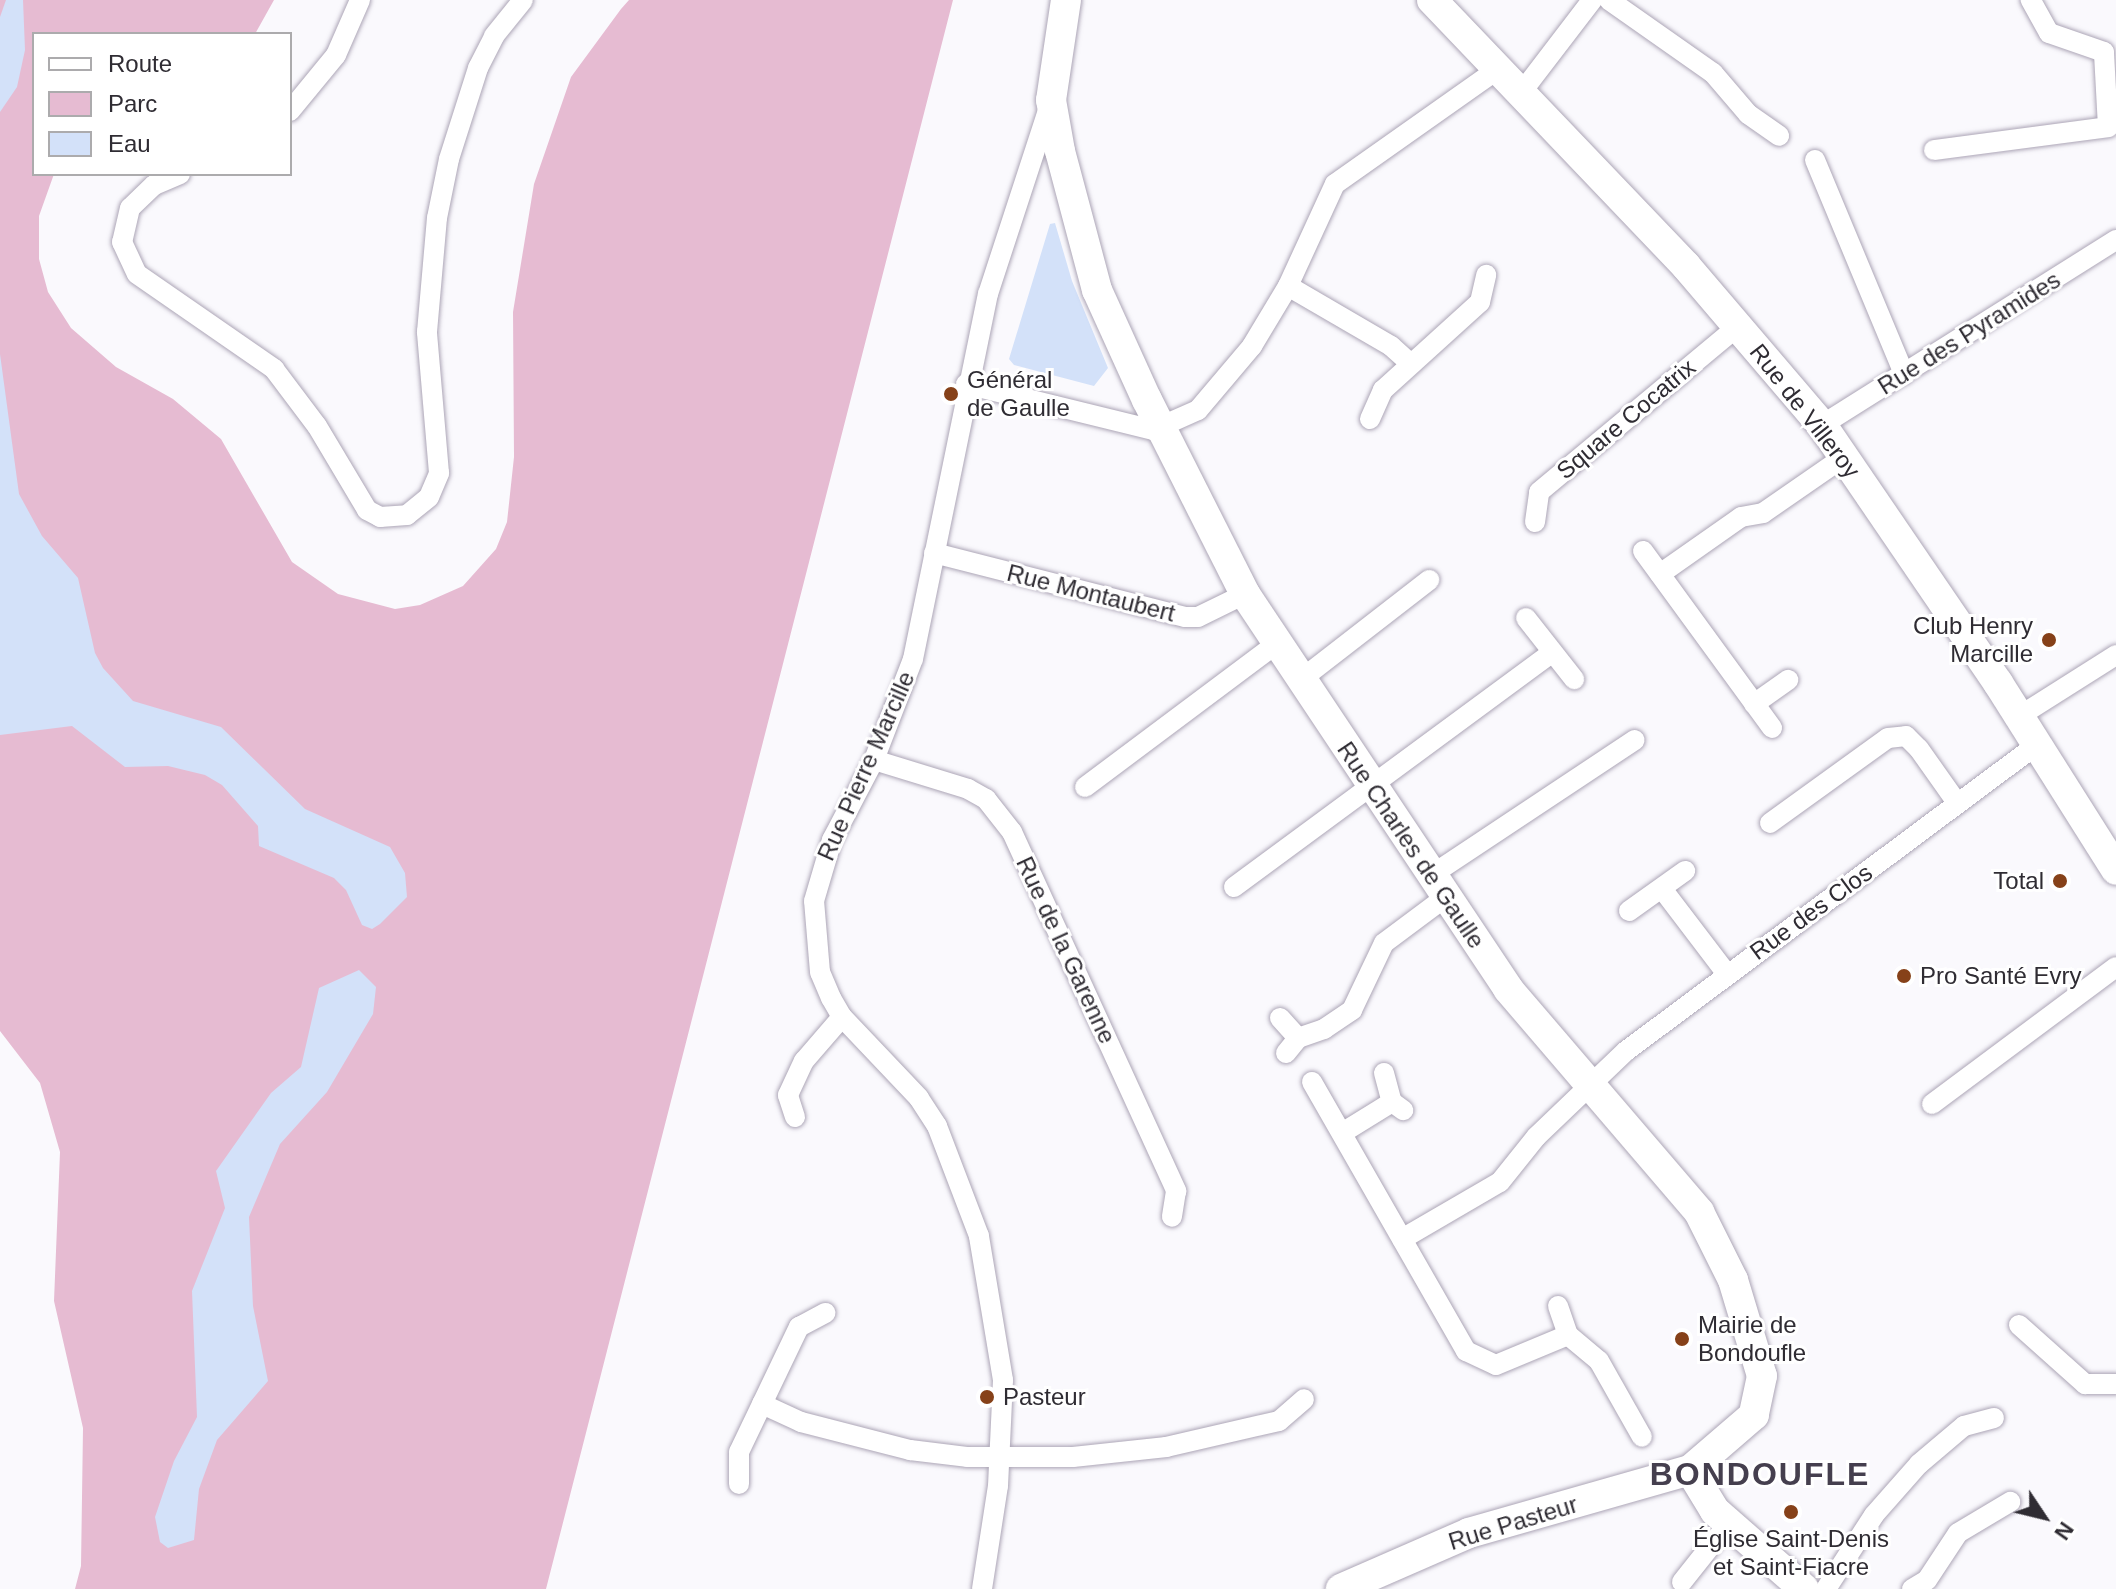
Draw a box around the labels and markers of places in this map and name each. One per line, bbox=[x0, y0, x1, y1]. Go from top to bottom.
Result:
place label: Général de Gaulle bbox=[967, 366, 1070, 422]
marker: Général de Gaulle bbox=[942, 385, 960, 403]
place label: Club Henry Marcille bbox=[1913, 612, 2033, 668]
marker: Club Henry Marcille bbox=[2040, 631, 2058, 649]
place label: Total bbox=[1993, 867, 2044, 895]
marker: Total bbox=[2051, 872, 2069, 890]
place label: Pro Santé Evry bbox=[1920, 962, 2081, 990]
marker: Pro Santé Evry bbox=[1895, 967, 1913, 985]
place label: Mairie de Bondoufle bbox=[1698, 1311, 1806, 1367]
marker: Mairie de Bondoufle bbox=[1673, 1330, 1691, 1348]
place label: Pasteur bbox=[1003, 1383, 1086, 1411]
marker: Pasteur bbox=[978, 1388, 996, 1406]
marker: Église Saint-Denis et Saint-Fiacre bbox=[1782, 1503, 1800, 1521]
place label: Église Saint-Denis et Saint-Fiacre bbox=[1693, 1525, 1889, 1581]

